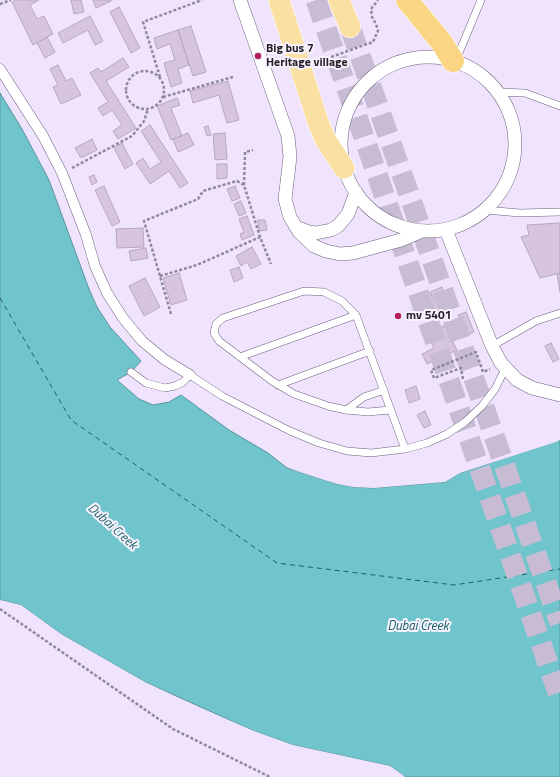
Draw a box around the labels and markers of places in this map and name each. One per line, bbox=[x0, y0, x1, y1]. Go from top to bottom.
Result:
place label: Big bus 7 Heritage village bbox=[266, 42, 348, 70]
marker: Big bus 7 Heritage village bbox=[253, 51, 263, 61]
place label: mv 5401 bbox=[406, 309, 452, 323]
marker: mv 5401 bbox=[393, 311, 403, 321]

